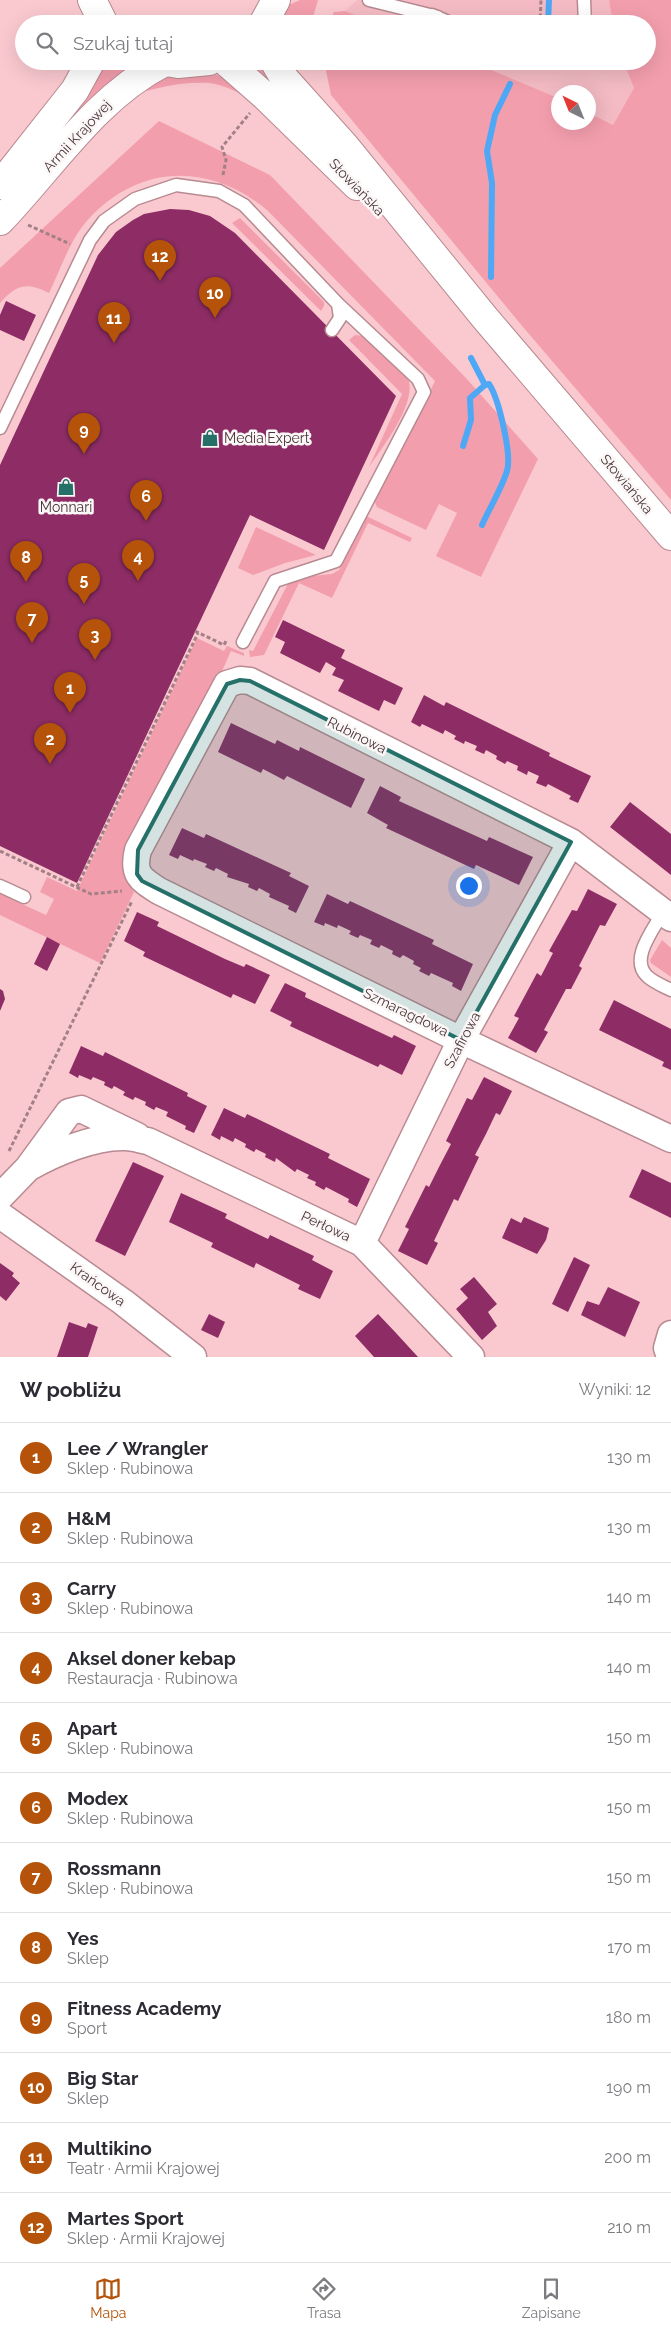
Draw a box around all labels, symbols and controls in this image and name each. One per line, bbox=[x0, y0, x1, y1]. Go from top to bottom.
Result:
search box bbox=[15, 15, 656, 70]
icon: search bbox=[33, 29, 61, 57]
text: Szukaj tutaj bbox=[73, 32, 173, 54]
north arrow bbox=[551, 85, 596, 130]
street label: Armii Krajowej bbox=[40, 97, 114, 175]
street label: Słowiańska bbox=[326, 155, 388, 219]
pin: 12 bbox=[144, 240, 176, 281]
pin: 10 bbox=[199, 277, 231, 318]
pin: 11 bbox=[98, 302, 130, 343]
pin: 9 bbox=[68, 413, 100, 454]
shop icon: Media Expert bbox=[200, 428, 220, 448]
place label: Media Expert bbox=[224, 430, 310, 446]
street label: Słowiańska bbox=[598, 451, 656, 517]
shop icon: Monnari bbox=[56, 477, 76, 497]
pin: 6 bbox=[130, 480, 162, 521]
place label: Monnari bbox=[40, 499, 92, 515]
pin: 4 bbox=[122, 540, 154, 581]
pin: 8 bbox=[10, 541, 42, 582]
pin: 5 bbox=[68, 563, 100, 604]
pin: 7 bbox=[16, 602, 48, 643]
pin: 3 bbox=[79, 619, 111, 660]
pin: 1 bbox=[54, 672, 86, 713]
street label: Rubinowa bbox=[325, 713, 389, 757]
pin: 2 bbox=[34, 723, 66, 764]
your location bbox=[456, 873, 482, 899]
street label: Szmaragdowa bbox=[361, 984, 451, 1040]
street label: Szafirowa bbox=[440, 1009, 484, 1071]
street label: Perłowa bbox=[299, 1208, 353, 1244]
street label: Krańcowa bbox=[67, 1259, 129, 1309]
text: W pobliżu bbox=[20, 1377, 121, 1402]
text: Wyniki: 12 bbox=[579, 1380, 651, 1399]
text: Lee / Wrangler bbox=[67, 1437, 208, 1459]
text: 1 bbox=[32, 1448, 40, 1467]
text: 130 m bbox=[607, 1448, 651, 1467]
text: Sklep · Rubinowa bbox=[67, 1459, 193, 1478]
text: H&M bbox=[67, 1507, 111, 1529]
text: 2 bbox=[31, 1518, 41, 1537]
text: 130 m bbox=[607, 1518, 651, 1537]
text: Sklep · Rubinowa bbox=[67, 1529, 193, 1548]
text: Carry bbox=[67, 1577, 116, 1599]
text: 3 bbox=[32, 1588, 40, 1607]
text: 140 m bbox=[607, 1588, 651, 1607]
text: Sklep · Rubinowa bbox=[67, 1599, 193, 1618]
text: Aksel doner kebap bbox=[67, 1647, 236, 1669]
text: 4 bbox=[31, 1658, 41, 1677]
text: 140 m bbox=[607, 1658, 651, 1677]
text: Restauracja · Rubinowa bbox=[67, 1669, 238, 1688]
text: Apart bbox=[67, 1717, 117, 1739]
text: 5 bbox=[32, 1728, 40, 1747]
text: 150 m bbox=[607, 1728, 651, 1747]
text: Sklep · Rubinowa bbox=[67, 1739, 193, 1758]
text: Modex bbox=[67, 1787, 128, 1809]
text: 6 bbox=[31, 1798, 41, 1817]
text: 150 m bbox=[607, 1798, 651, 1817]
text: Sklep · Rubinowa bbox=[67, 1809, 193, 1828]
text: Rossmann bbox=[67, 1857, 161, 1879]
text: 7 bbox=[32, 1868, 40, 1887]
text: 150 m bbox=[607, 1868, 651, 1887]
text: Sklep · Rubinowa bbox=[67, 1879, 193, 1898]
text: Yes bbox=[67, 1927, 99, 1949]
text: 8 bbox=[31, 1938, 41, 1957]
text: 170 m bbox=[607, 1938, 651, 1957]
text: Sklep bbox=[67, 1949, 109, 1968]
text: Fitness Academy bbox=[67, 1997, 221, 2019]
text: 9 bbox=[31, 2008, 41, 2027]
text: 180 m bbox=[606, 2008, 651, 2027]
text: Sport bbox=[67, 2019, 107, 2038]
text: Big Star bbox=[67, 2067, 138, 2089]
text: 10 bbox=[27, 2078, 45, 2097]
text: 190 m bbox=[606, 2078, 651, 2097]
text: Sklep bbox=[67, 2089, 109, 2108]
text: Multikino bbox=[67, 2137, 152, 2159]
text: 11 bbox=[28, 2148, 44, 2167]
text: 200 m bbox=[604, 2148, 651, 2167]
text: Teatr · Armii Krajowej bbox=[67, 2159, 220, 2178]
text: Martes Sport bbox=[67, 2207, 184, 2229]
text: 12 bbox=[28, 2218, 44, 2237]
text: 210 m bbox=[607, 2218, 651, 2237]
text: Sklep · Armii Krajowej bbox=[67, 2229, 225, 2248]
tab: Mapa bbox=[90, 2275, 126, 2321]
tab: Trasa bbox=[307, 2275, 341, 2321]
tab: Zapisane bbox=[522, 2275, 581, 2321]

